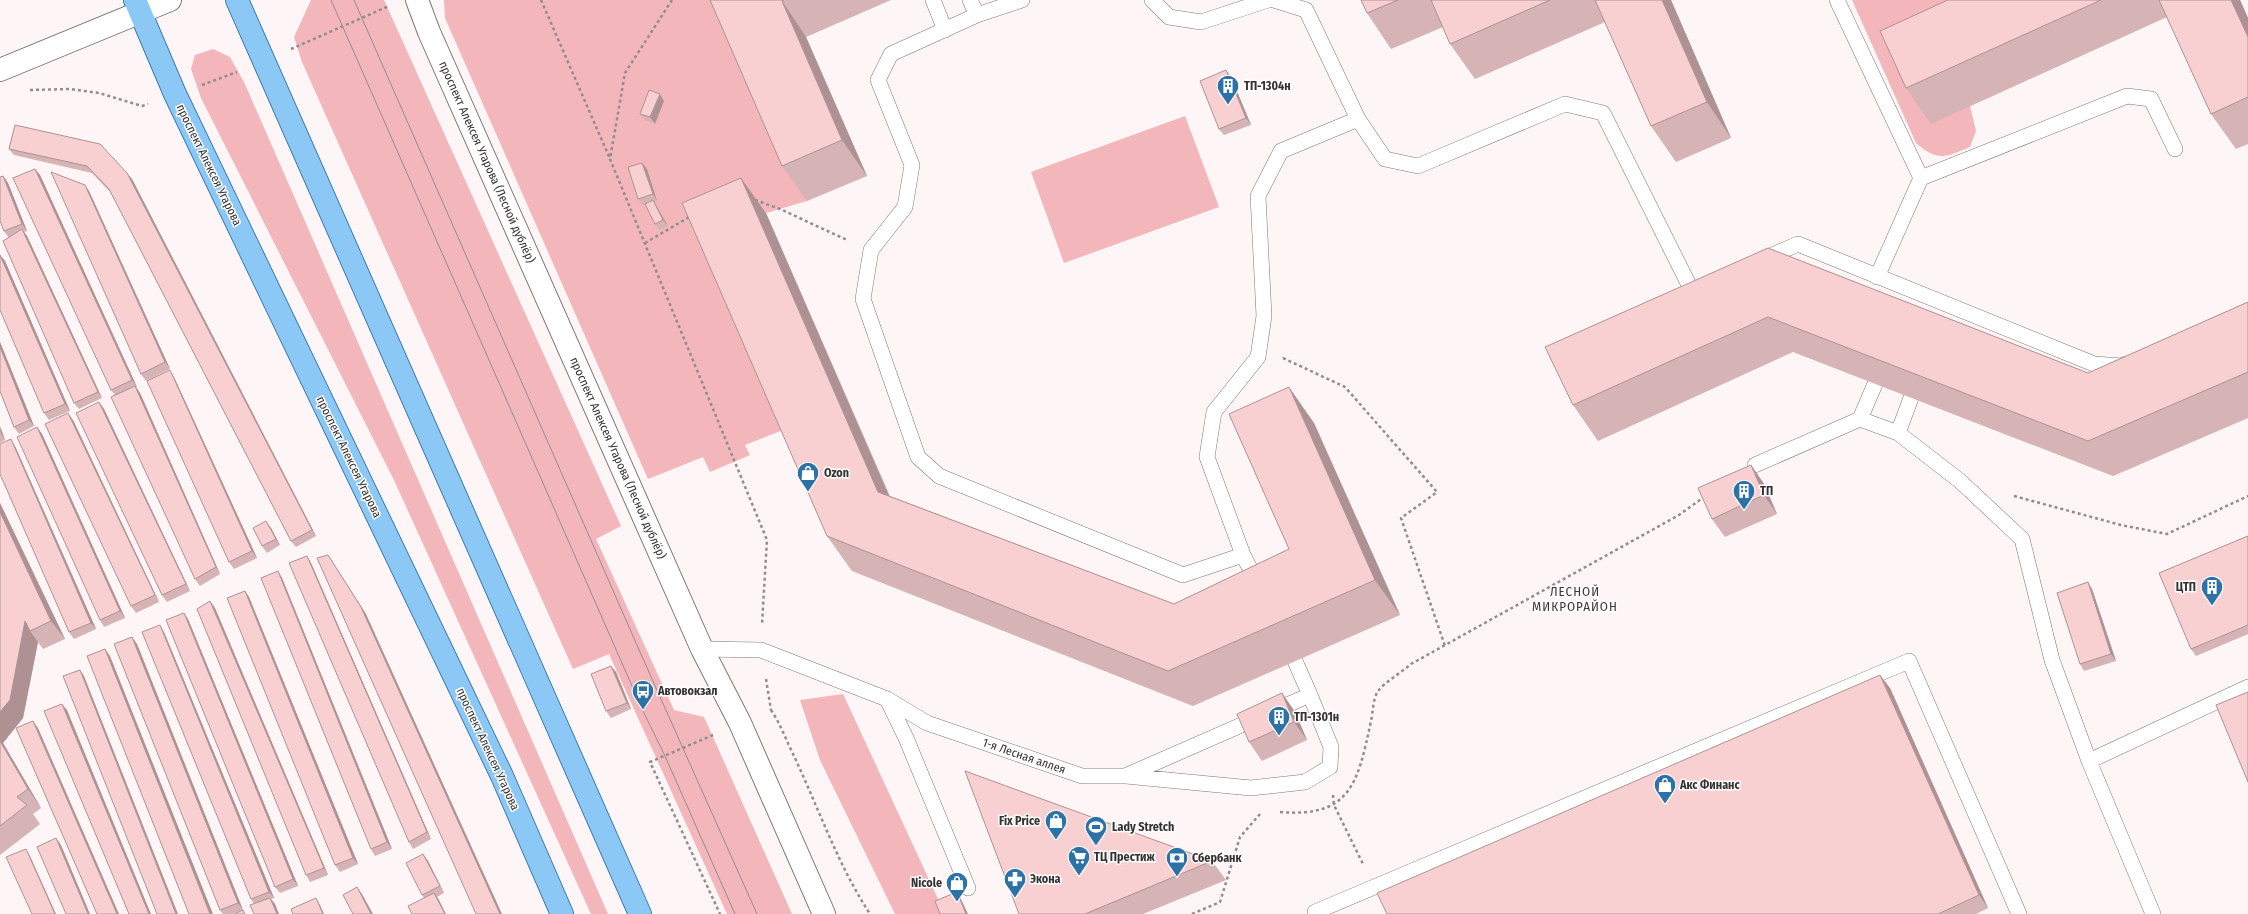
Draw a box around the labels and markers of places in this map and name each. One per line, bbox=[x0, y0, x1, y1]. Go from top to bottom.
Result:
building icon: ТП-1304н bbox=[1215, 73, 1241, 106]
place label: ТП-1304н bbox=[1244, 79, 1291, 93]
shop icon: Ozon bbox=[795, 460, 821, 493]
place label: Ozon bbox=[824, 466, 849, 480]
building icon: ТП bbox=[1731, 478, 1757, 511]
place label: ТП bbox=[1760, 484, 1773, 498]
building icon: ЦТП bbox=[2199, 574, 2225, 607]
place label: ЦТП bbox=[2176, 580, 2196, 594]
bus stop icon: Автовокзал bbox=[630, 678, 656, 711]
place label: Автовокзал bbox=[657, 684, 717, 698]
building icon: ТП-1301н bbox=[1266, 704, 1292, 737]
place label: ТП-1301н bbox=[1294, 710, 1339, 724]
shop icon: Акс Финанс bbox=[1652, 772, 1678, 805]
place label: Акс Финанс bbox=[1679, 778, 1740, 792]
shop icon: Fix Price bbox=[1043, 808, 1069, 841]
place label: Fix Price bbox=[999, 814, 1040, 828]
sports icon: Lady Stretch bbox=[1083, 814, 1109, 847]
place label: Lady Stretch bbox=[1112, 820, 1174, 834]
supermarket icon: ТЦ Престиж bbox=[1066, 844, 1092, 877]
bank icon: Сбербанк bbox=[1164, 845, 1190, 878]
place label: ТЦ Престиж bbox=[1094, 850, 1155, 864]
place label: Сбербанк bbox=[1192, 851, 1242, 865]
pharmacy icon: Экона bbox=[1002, 866, 1028, 899]
shop icon: Nicole bbox=[944, 870, 970, 903]
place label: Экона bbox=[1030, 872, 1061, 886]
place label: Nicole bbox=[911, 876, 942, 890]

